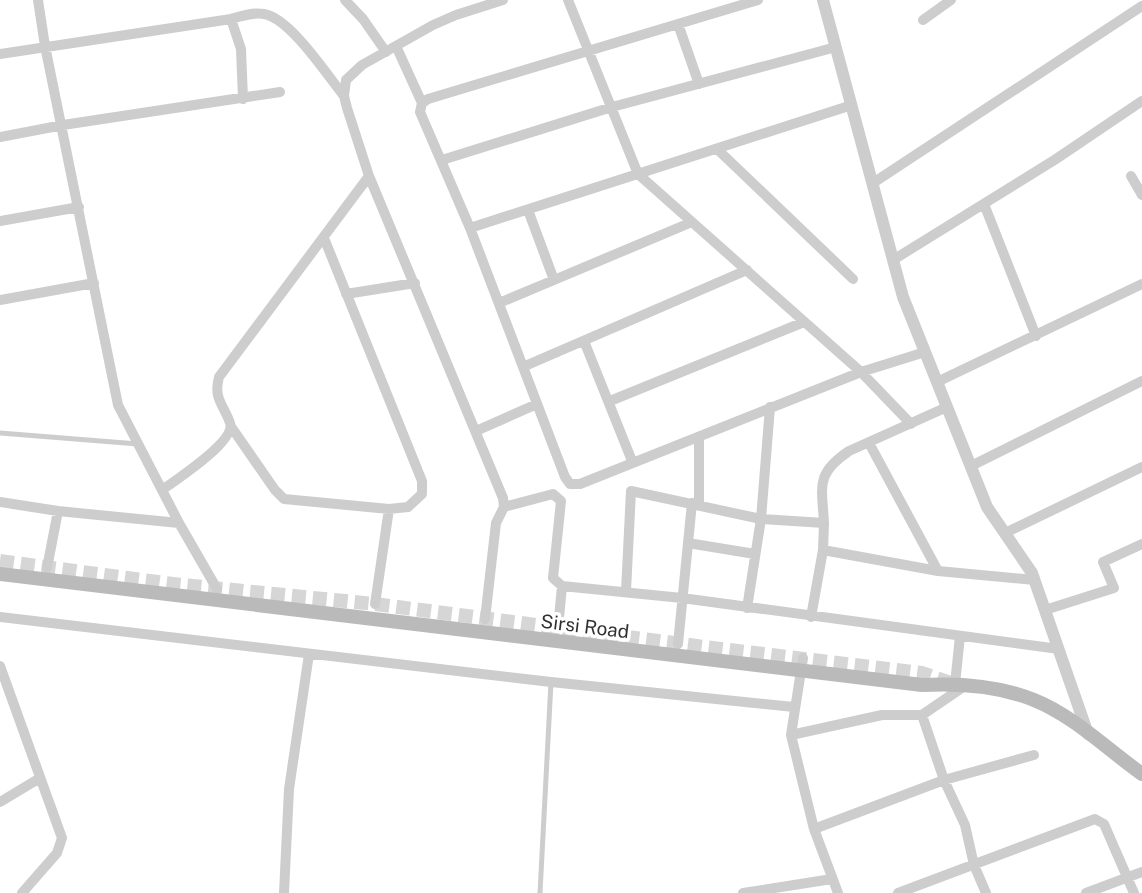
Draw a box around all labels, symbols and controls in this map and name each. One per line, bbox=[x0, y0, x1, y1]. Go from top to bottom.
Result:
street label: Sirsi Road bbox=[540, 610, 630, 642]

